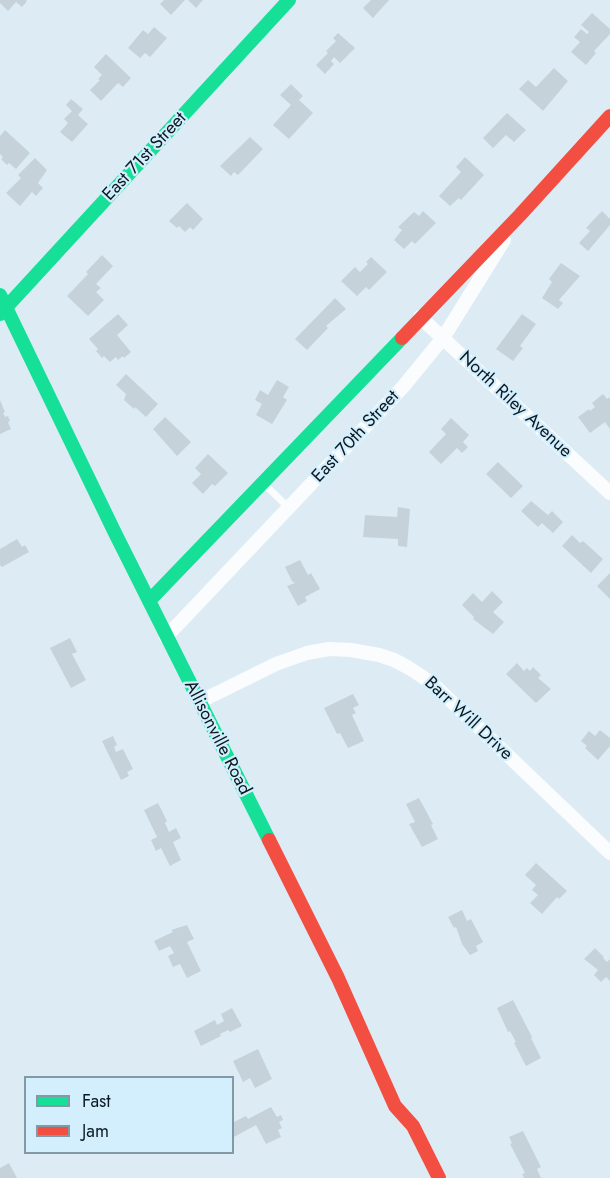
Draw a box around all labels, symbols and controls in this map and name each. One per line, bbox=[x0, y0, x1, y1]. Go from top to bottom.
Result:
street label: East 71st Street bbox=[99, 108, 191, 206]
street label: North Riley Avenue bbox=[454, 347, 576, 463]
street label: East 70th Street bbox=[308, 387, 404, 487]
street label: Barr Will Drive bbox=[419, 673, 517, 765]
street label: Allisonville Road bbox=[179, 677, 255, 799]
legend bbox=[24, 1076, 234, 1154]
text: Fast bbox=[82, 1088, 111, 1114]
text: Jam bbox=[82, 1118, 109, 1144]

